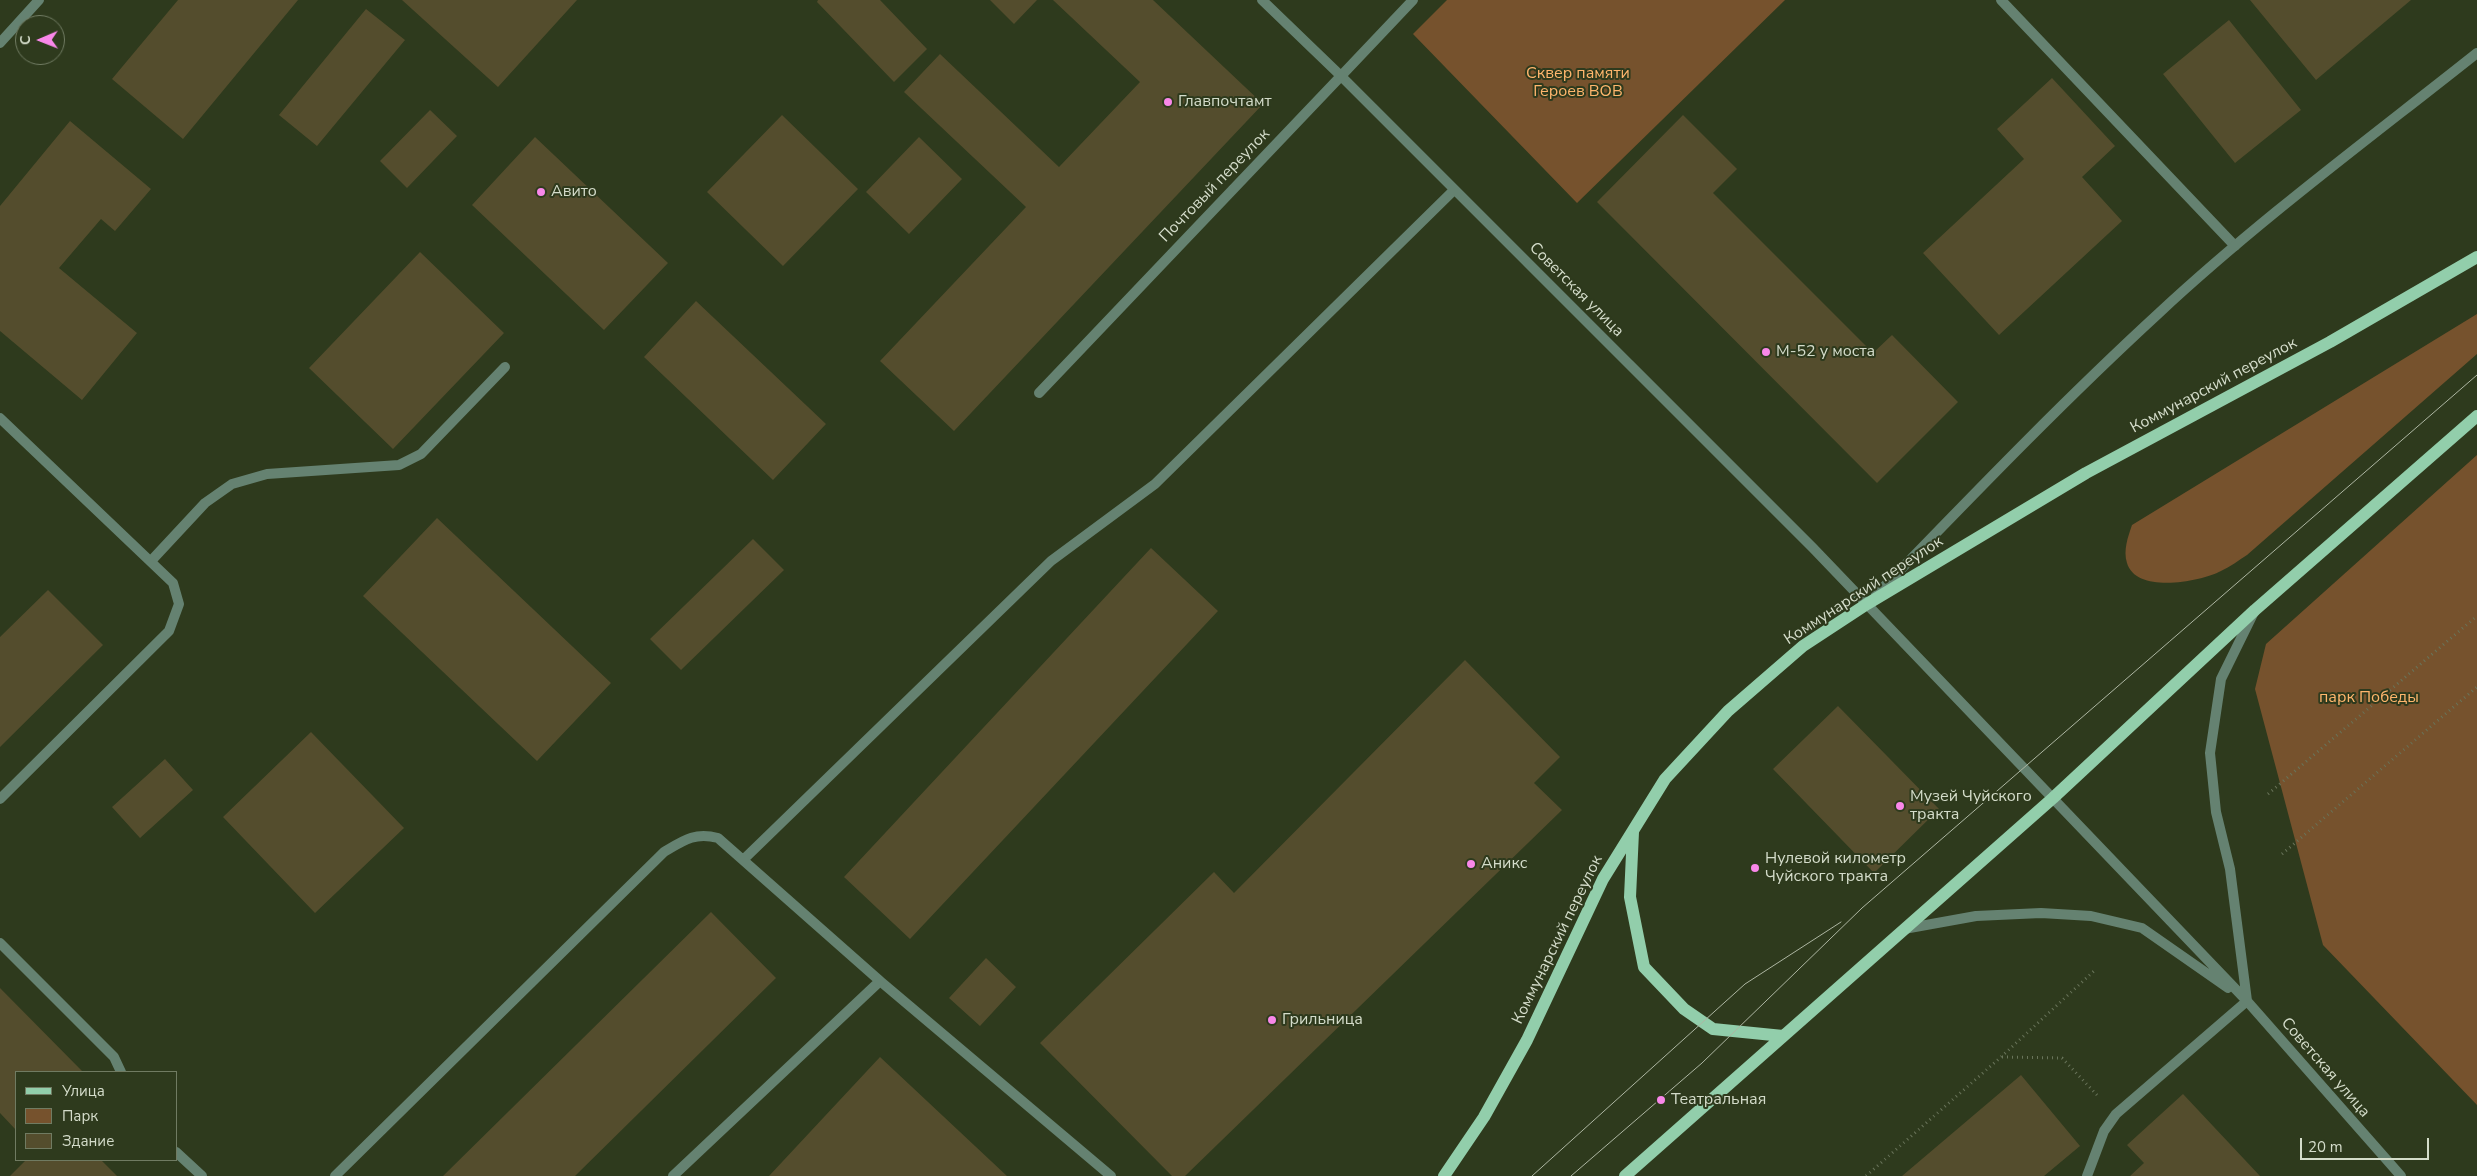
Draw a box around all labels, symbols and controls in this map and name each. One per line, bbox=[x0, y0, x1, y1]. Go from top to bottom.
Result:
north arrow bbox=[15, 15, 65, 65]
text: С bbox=[16, 35, 35, 45]
park label: Сквер памяти Героев ВОВ bbox=[1526, 64, 1630, 102]
place label: Главпочтамт bbox=[1178, 92, 1272, 112]
marker: Главпочтамт bbox=[1162, 96, 1174, 108]
street label: Почтовый переулок bbox=[1156, 125, 1274, 247]
place label: Авито bbox=[551, 182, 597, 202]
marker: Авито bbox=[535, 186, 547, 198]
street label: Советская улица bbox=[1525, 239, 1627, 341]
street label: Коммунарский переулок bbox=[2128, 334, 2300, 438]
place label: М-52 у моста bbox=[1776, 342, 1875, 362]
marker: М-52 у моста bbox=[1760, 346, 1772, 358]
street label: Коммунарский переулок bbox=[1781, 532, 1947, 650]
park label: парк Победы bbox=[2319, 688, 2419, 708]
place label: Музей Чуйского тракта bbox=[1910, 787, 2032, 825]
marker: Музей Чуйского тракта bbox=[1894, 800, 1906, 812]
place label: Нулевой километр Чуйского тракта bbox=[1765, 849, 1906, 887]
street label: Коммунарский переулок bbox=[1509, 852, 1607, 1028]
place label: Аникс bbox=[1481, 854, 1527, 874]
marker: Аникс bbox=[1465, 858, 1477, 870]
marker: Нулевой километр Чуйского тракта bbox=[1749, 862, 1761, 874]
place label: Грильница bbox=[1282, 1010, 1363, 1030]
marker: Грильница bbox=[1266, 1014, 1278, 1026]
street label: Советская улица bbox=[2276, 1014, 2374, 1122]
legend bbox=[15, 1071, 178, 1161]
text: Улица bbox=[62, 1081, 105, 1101]
place label: Театральная bbox=[1671, 1090, 1766, 1110]
marker: Театральная bbox=[1655, 1094, 1667, 1106]
text: Парк bbox=[62, 1106, 98, 1126]
scale bar bbox=[2302, 1128, 2431, 1160]
text: Здание bbox=[62, 1131, 114, 1151]
text: 20 m bbox=[2308, 1137, 2343, 1157]

